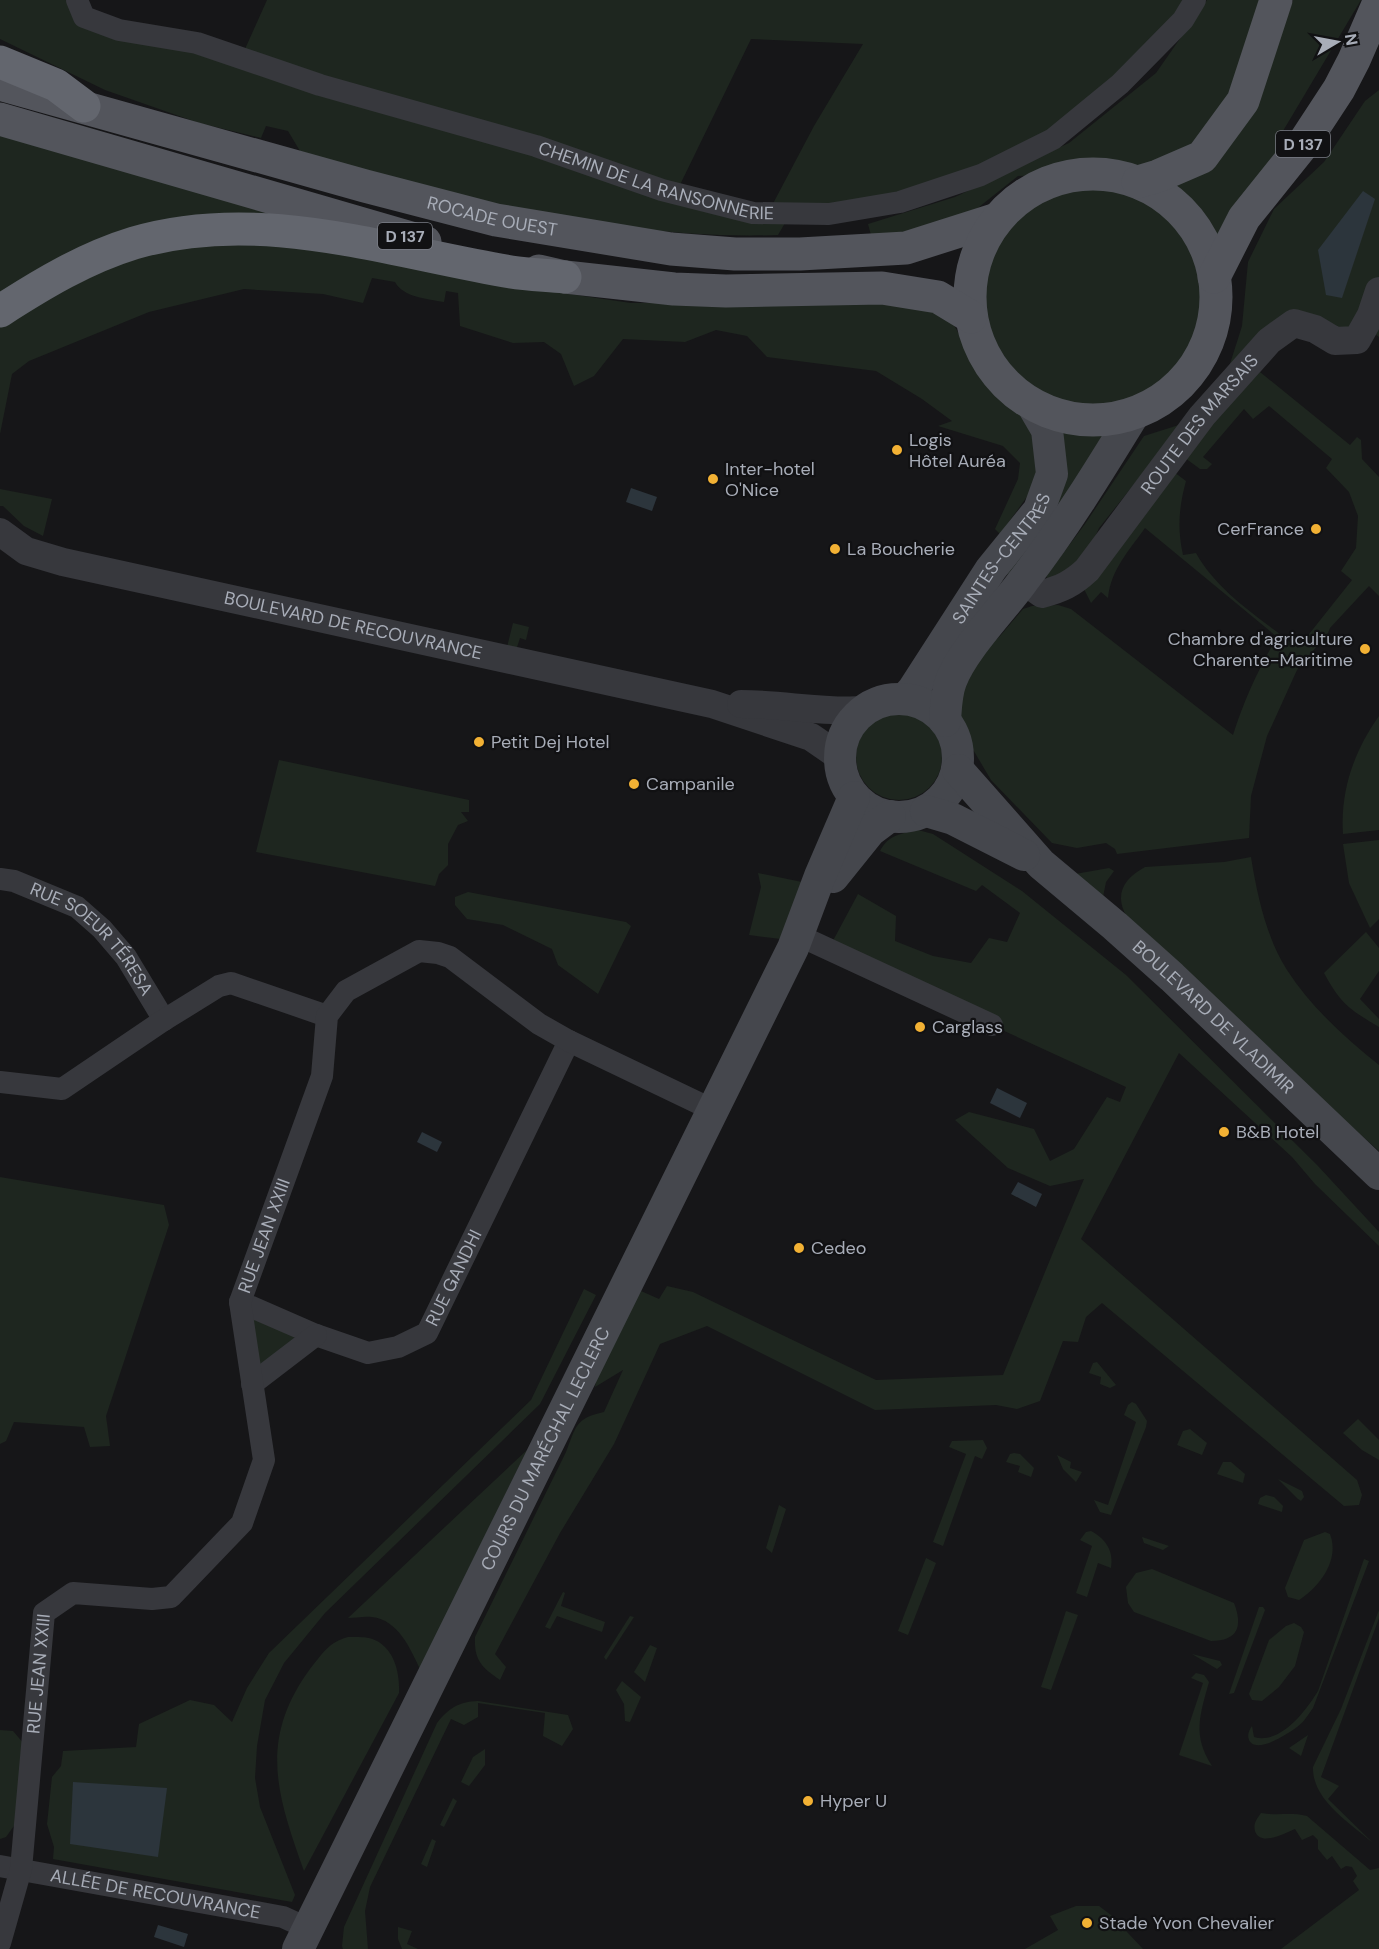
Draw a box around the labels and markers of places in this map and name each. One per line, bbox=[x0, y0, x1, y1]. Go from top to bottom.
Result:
place label: Logis Hôtel Auréa bbox=[909, 428, 1006, 473]
marker: Logis Hôtel Auréa bbox=[890, 443, 904, 457]
place label: Inter-hotel O'Nice bbox=[725, 457, 815, 502]
marker: Inter-hotel O'Nice bbox=[706, 472, 720, 486]
place label: CerFrance bbox=[1217, 517, 1304, 541]
marker: CerFrance bbox=[1309, 522, 1323, 536]
place label: La Boucherie bbox=[847, 537, 955, 561]
marker: La Boucherie bbox=[828, 542, 842, 556]
place label: Chambre d'agriculture Charente-Maritime bbox=[1168, 627, 1353, 672]
marker: Chambre d'agriculture Charente-Maritime bbox=[1358, 642, 1372, 656]
place label: Petit Dej Hotel bbox=[491, 730, 609, 754]
marker: Petit Dej Hotel bbox=[472, 735, 486, 749]
place label: Campanile bbox=[646, 772, 735, 796]
marker: Campanile bbox=[627, 777, 641, 791]
place label: Carglass bbox=[932, 1015, 1003, 1039]
marker: Carglass bbox=[913, 1020, 927, 1034]
place label: B&B Hotel bbox=[1236, 1120, 1319, 1144]
marker: B&B Hotel bbox=[1217, 1125, 1231, 1139]
place label: Cedeo bbox=[811, 1236, 866, 1260]
marker: Cedeo bbox=[792, 1241, 806, 1255]
place label: Hyper U bbox=[820, 1789, 887, 1813]
marker: Hyper U bbox=[801, 1794, 815, 1808]
place label: Stade Yvon Chevalier bbox=[1099, 1911, 1275, 1935]
marker: Stade Yvon Chevalier bbox=[1080, 1916, 1094, 1930]

